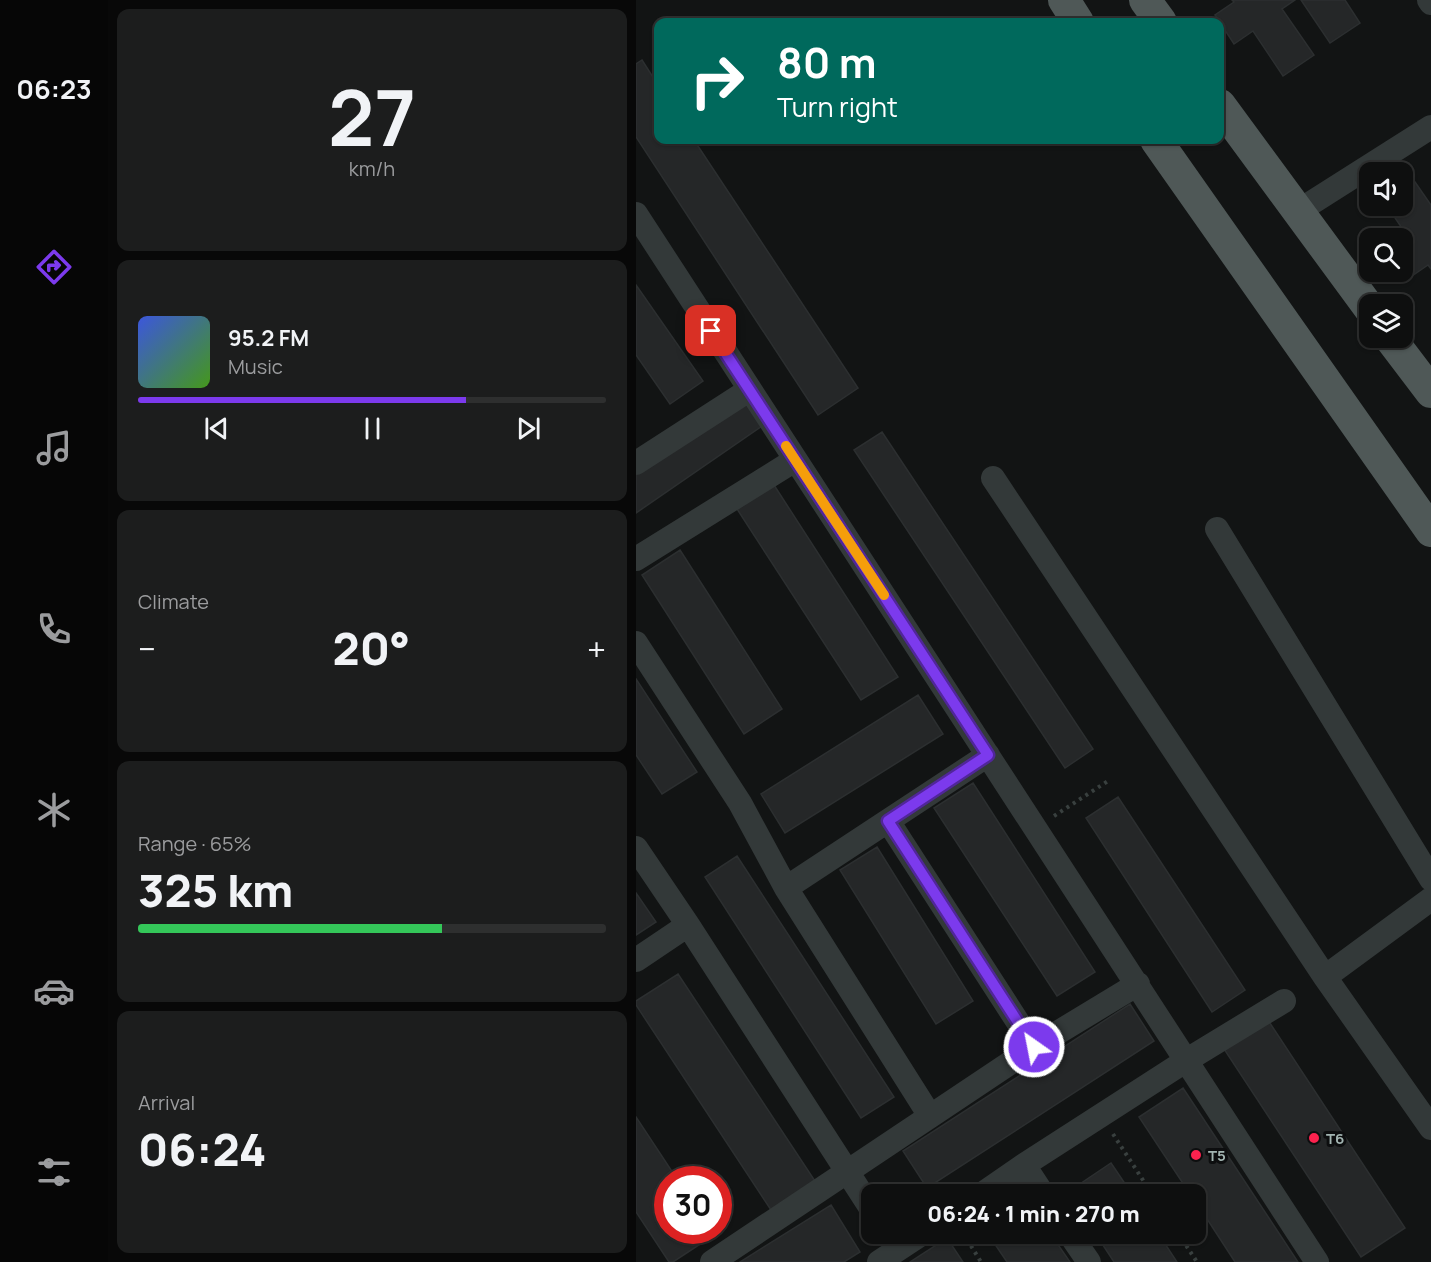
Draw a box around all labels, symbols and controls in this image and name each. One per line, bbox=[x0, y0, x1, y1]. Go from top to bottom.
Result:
text: 80 m bbox=[777, 33, 877, 91]
icon: right bbox=[678, 42, 756, 120]
text: 27 bbox=[328, 63, 416, 169]
text: 06:23 bbox=[16, 70, 92, 107]
text: Turn right bbox=[777, 88, 898, 125]
text: km/h bbox=[349, 155, 395, 182]
map controls bbox=[1359, 162, 1413, 348]
button: sound bbox=[1359, 162, 1413, 216]
button: search bbox=[1359, 228, 1413, 282]
icon: directions bbox=[33, 246, 75, 288]
button: layers bbox=[1359, 294, 1413, 348]
pin bbox=[685, 305, 736, 356]
icon: arrive bbox=[694, 314, 727, 347]
text: 95.2 FM bbox=[228, 323, 309, 353]
text: Music bbox=[228, 353, 283, 380]
icon: previous bbox=[200, 412, 233, 445]
icon: pause bbox=[356, 412, 389, 445]
icon: next bbox=[512, 412, 545, 445]
icon: music bbox=[33, 427, 75, 469]
text: Climate bbox=[138, 588, 209, 615]
icon: phone bbox=[33, 608, 75, 650]
text: 20° bbox=[333, 617, 410, 679]
text: − bbox=[138, 626, 156, 671]
text: + bbox=[587, 626, 606, 671]
icon: climate bbox=[33, 789, 75, 831]
text: Range · 65% bbox=[138, 830, 252, 857]
text: 325 km bbox=[138, 859, 293, 921]
icon: car bbox=[33, 970, 75, 1012]
position arrow bbox=[1002, 1015, 1066, 1079]
text: Arrival bbox=[138, 1089, 195, 1116]
text: 06:24 bbox=[138, 1118, 266, 1180]
place label: T6 bbox=[1326, 1128, 1344, 1149]
marker: T6 bbox=[1307, 1131, 1321, 1145]
place label: T5 bbox=[1208, 1145, 1226, 1166]
marker: T5 bbox=[1189, 1148, 1203, 1162]
icon: filters bbox=[33, 1151, 75, 1193]
speed limit sign: 30 bbox=[654, 1166, 732, 1244]
text: 06:24 · 1 min · 270 m bbox=[927, 1199, 1140, 1229]

